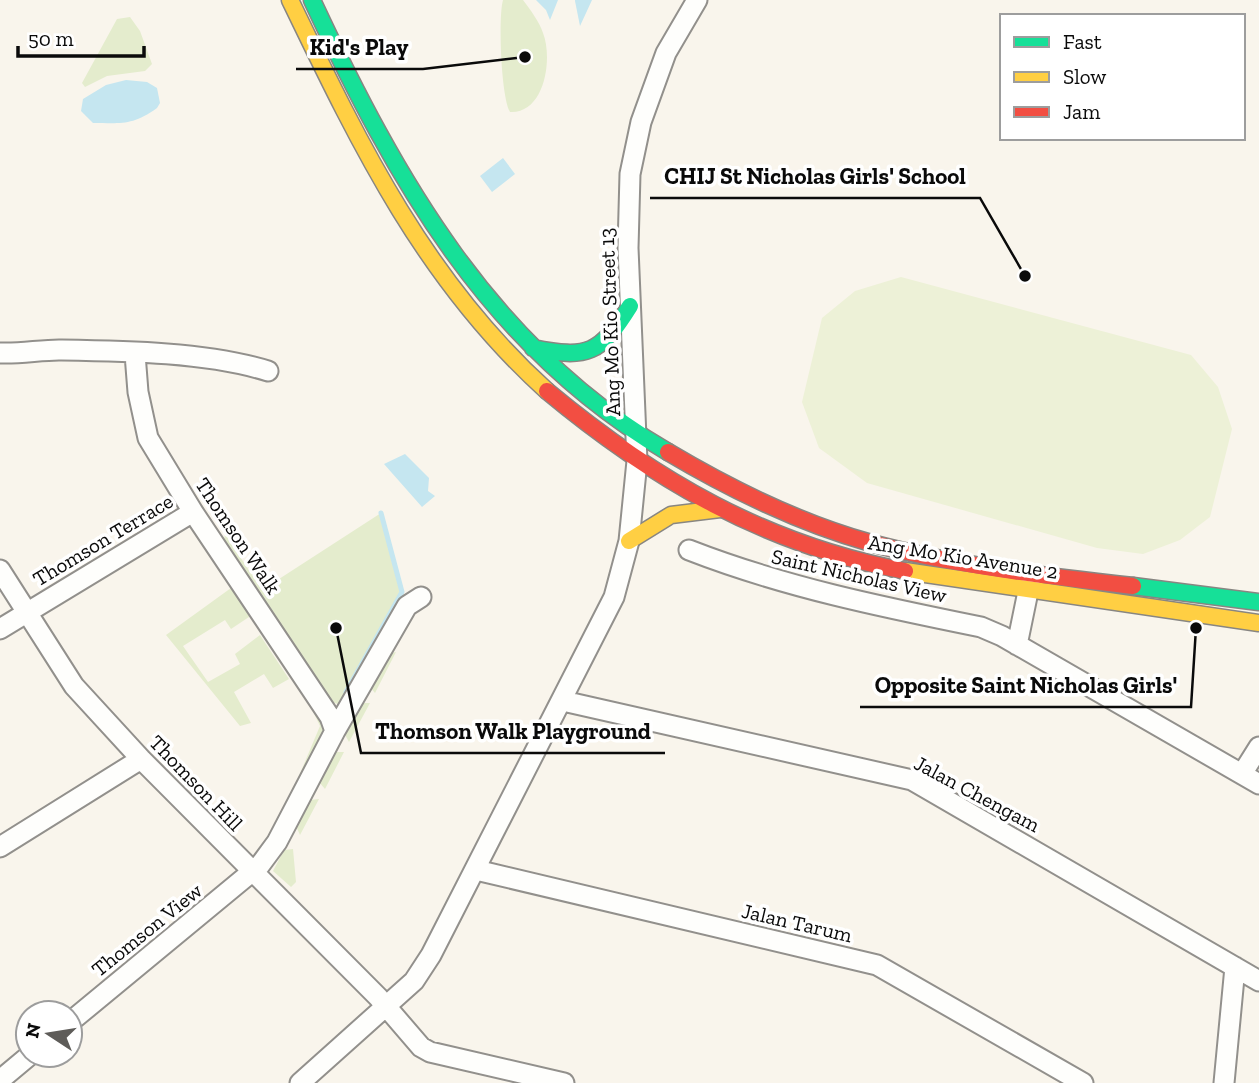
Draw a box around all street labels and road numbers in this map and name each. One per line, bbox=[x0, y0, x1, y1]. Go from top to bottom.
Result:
street label: Ang Mo Kio Street 13 bbox=[594, 227, 625, 417]
street label: Thomson Walk bbox=[190, 473, 287, 599]
street label: Thomson Terrace bbox=[28, 488, 177, 591]
street label: Ang Mo Kio Avenue 2 bbox=[866, 529, 1060, 584]
street label: Saint Nicholas View bbox=[769, 543, 949, 608]
street label: Thomson Hill bbox=[145, 730, 248, 836]
street label: Jalan Chengam bbox=[910, 750, 1044, 837]
street label: Thomson View bbox=[87, 878, 207, 982]
street label: Jalan Tarum bbox=[739, 898, 855, 947]

